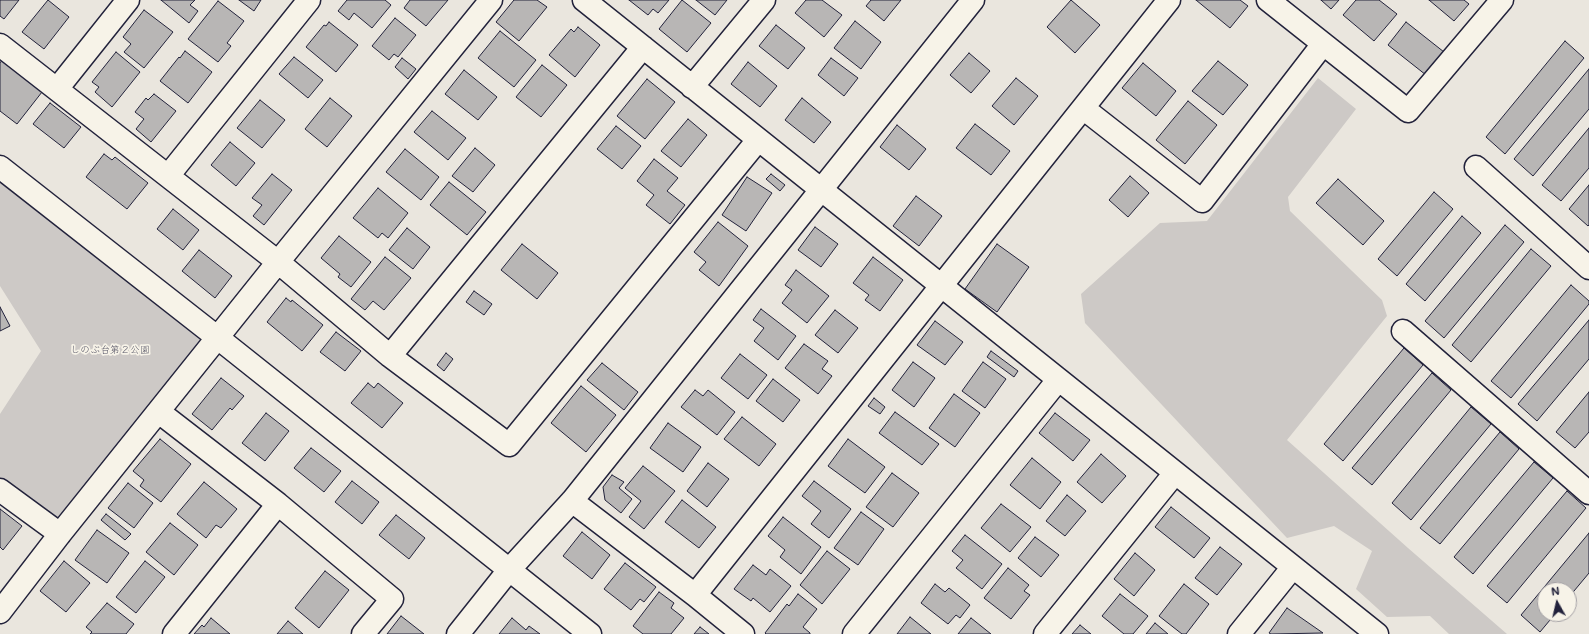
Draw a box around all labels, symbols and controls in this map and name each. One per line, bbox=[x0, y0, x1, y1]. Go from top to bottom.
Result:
park label: しのぶ台第２公園 bbox=[70, 344, 150, 356]
north arrow bbox=[1537, 582, 1577, 622]
text: N bbox=[1550, 583, 1561, 599]

